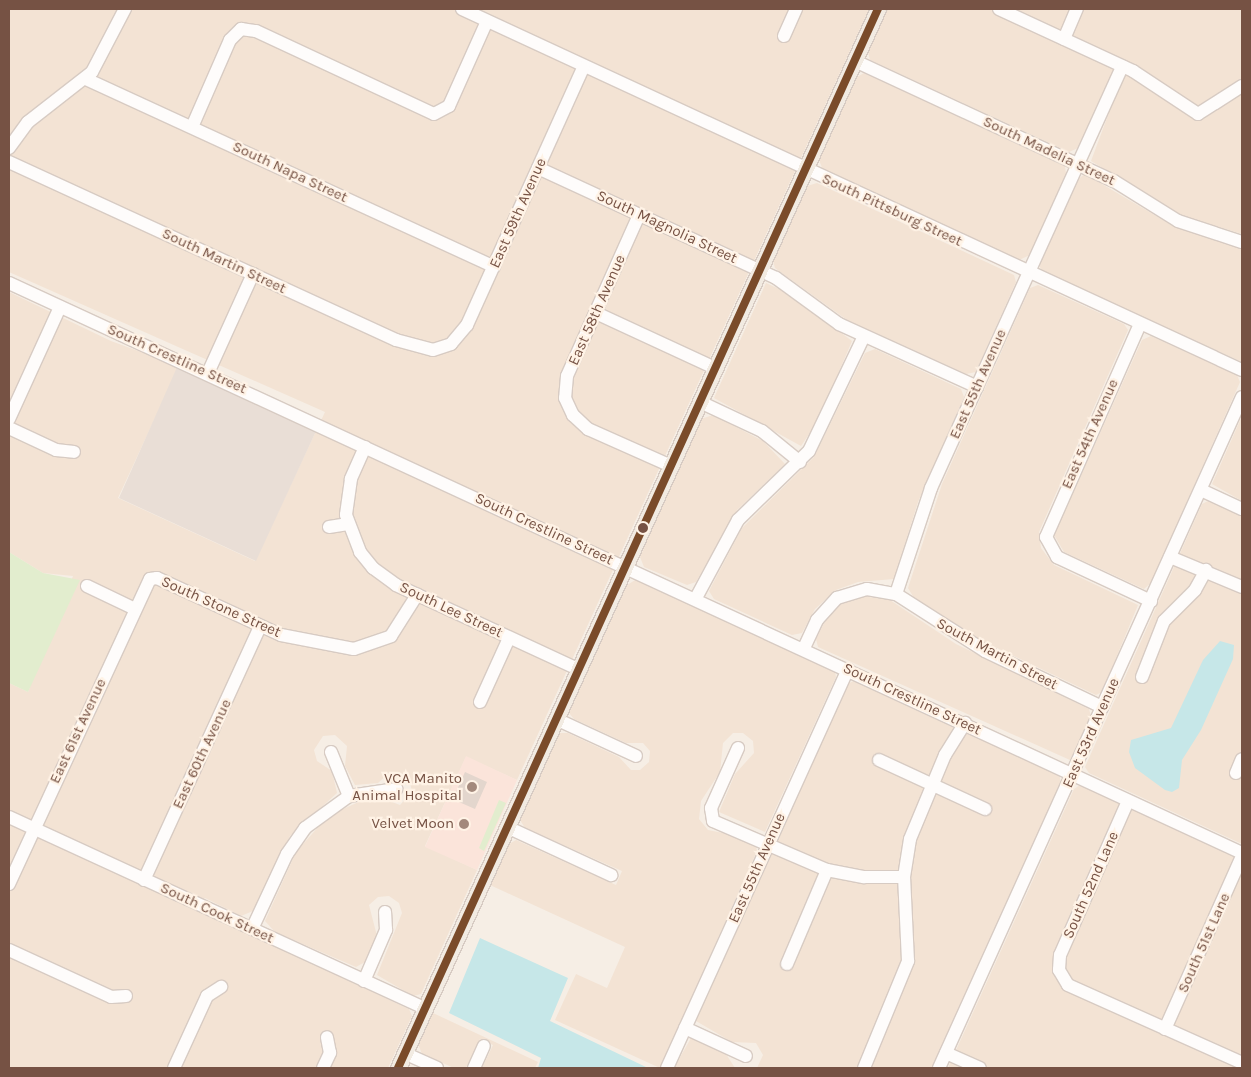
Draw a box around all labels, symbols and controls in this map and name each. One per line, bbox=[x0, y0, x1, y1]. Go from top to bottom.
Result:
street label: South Madelia Street bbox=[980, 112, 1118, 190]
street label: South Napa Street bbox=[230, 137, 350, 207]
street label: East 59th Avenue bbox=[486, 155, 550, 271]
street label: South Pittsburg Street bbox=[819, 170, 965, 250]
street label: South Magnolia Street bbox=[594, 187, 740, 267]
street label: South Martin Street bbox=[159, 224, 289, 298]
street label: East 58th Avenue bbox=[565, 252, 629, 368]
street label: South Crestline Street bbox=[105, 320, 249, 398]
street label: East 55th Avenue bbox=[946, 326, 1010, 442]
street label: East 54th Avenue bbox=[1058, 376, 1122, 492]
street label: South Crestline Street bbox=[472, 489, 616, 569]
unlabelled marker bbox=[638, 523, 648, 533]
street label: South Stone Street bbox=[158, 573, 284, 641]
street label: South Lee Street bbox=[397, 578, 505, 642]
street label: South Martin Street bbox=[933, 614, 1061, 694]
street label: South Crestline Street bbox=[840, 659, 984, 739]
street label: East 53rd Avenue bbox=[1059, 675, 1123, 791]
street label: East 61st Avenue bbox=[46, 676, 110, 786]
street label: East 60th Avenue bbox=[169, 696, 235, 812]
place label: VCA Manito Animal Hospital bbox=[352, 769, 462, 804]
marker: VCA Manito Animal Hospital bbox=[466, 781, 478, 793]
street label: East 55th Avenue bbox=[725, 810, 789, 926]
place label: Velvet Moon bbox=[372, 815, 454, 833]
marker: Velvet Moon bbox=[458, 818, 470, 830]
street label: South 52nd Lane bbox=[1059, 829, 1123, 941]
street label: South Cook Street bbox=[157, 879, 277, 947]
street label: South 51st Lane bbox=[1174, 890, 1234, 996]

